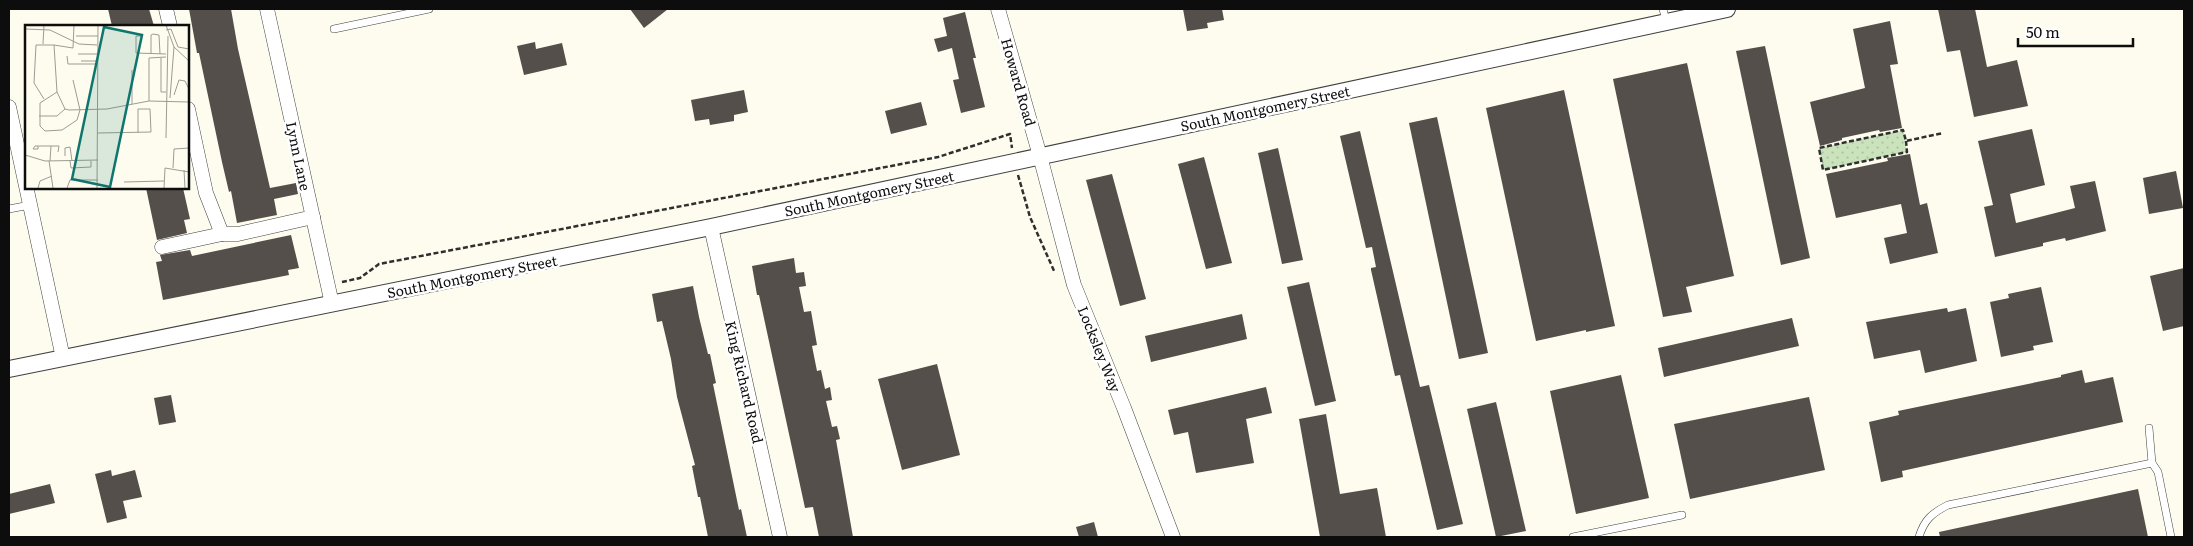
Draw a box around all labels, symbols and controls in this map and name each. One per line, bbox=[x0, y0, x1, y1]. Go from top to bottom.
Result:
scale bar bbox=[2018, 15, 2133, 47]
text: 50 m bbox=[2026, 20, 2060, 43]
inset map bbox=[25, 25, 189, 189]
street label: Howard Road bbox=[997, 36, 1041, 129]
street label: South Montgomery Street bbox=[1178, 80, 1352, 136]
street label: Lynn Lane bbox=[282, 120, 316, 192]
street label: South Montgomery Street bbox=[782, 165, 956, 221]
street label: South Montgomery Street bbox=[385, 250, 559, 302]
street label: Locksley Way bbox=[1074, 303, 1127, 396]
street label: King Richard Road bbox=[721, 319, 769, 446]

